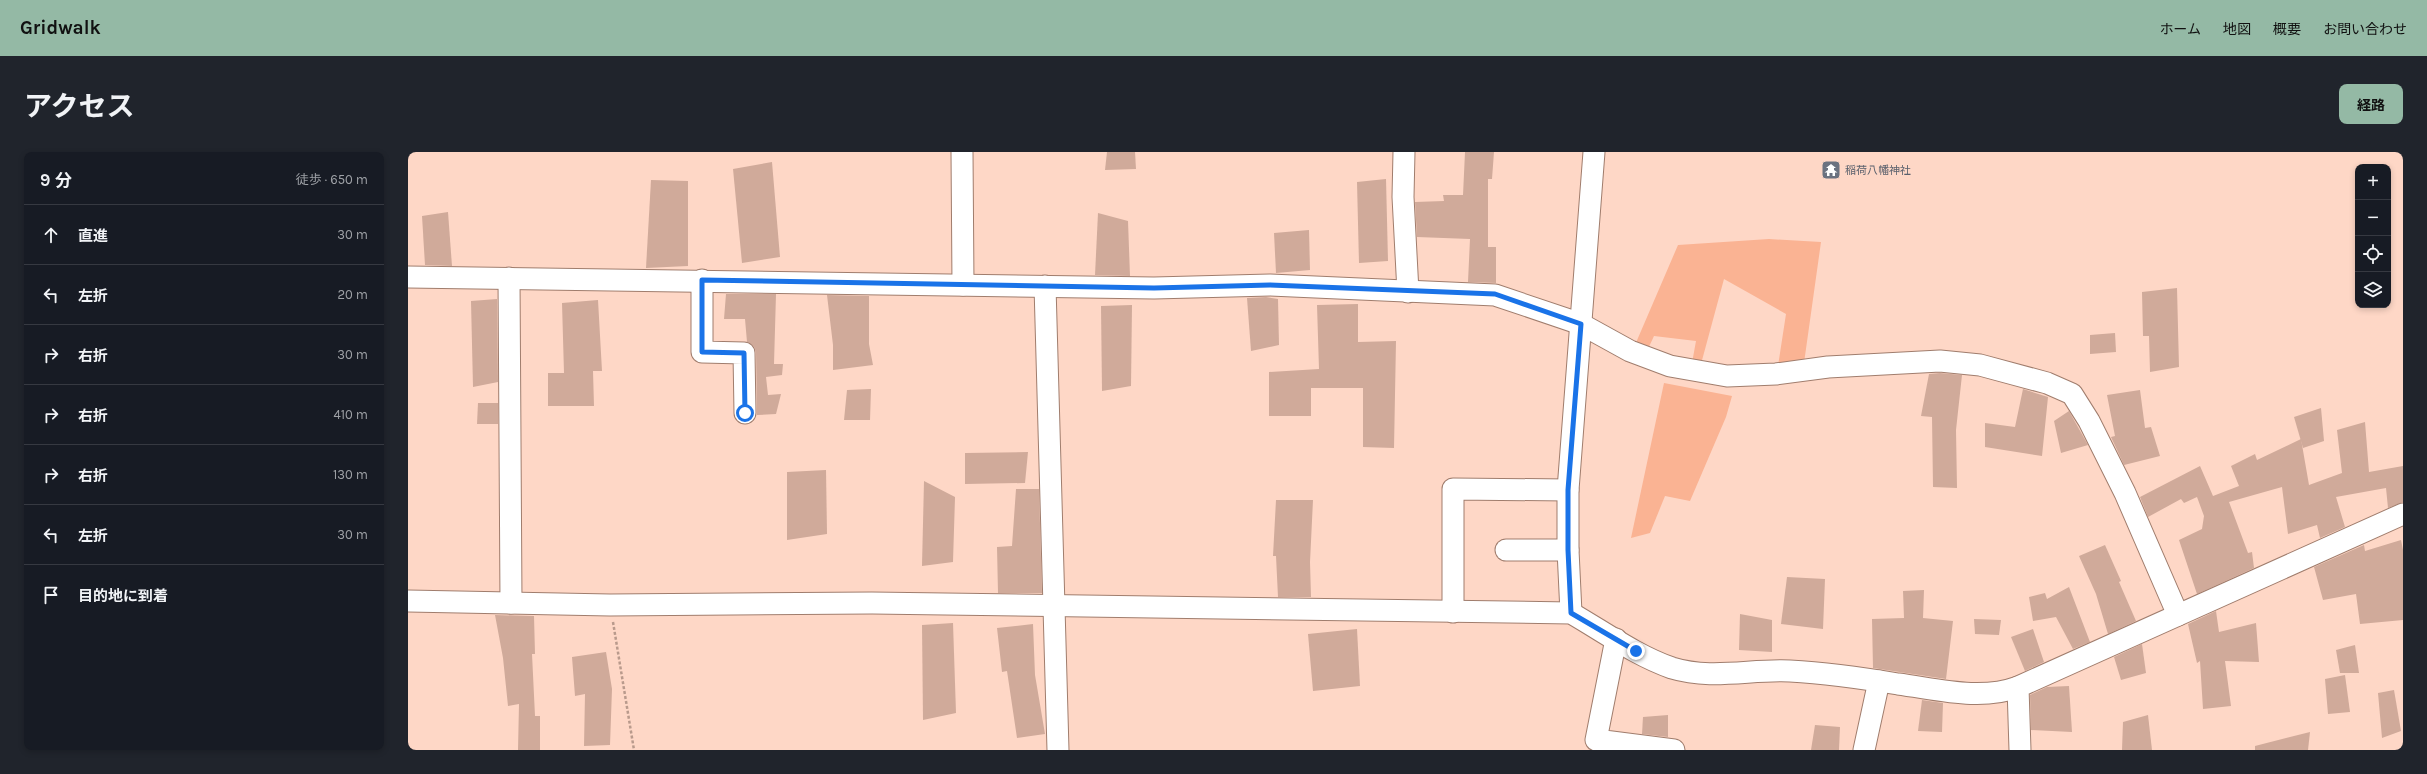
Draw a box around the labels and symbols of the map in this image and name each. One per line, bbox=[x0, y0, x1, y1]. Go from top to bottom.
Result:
temple icon: 稲荷八幡神社 bbox=[1820, 159, 1842, 181]
place label: 稲荷八幡神社 bbox=[1845, 164, 1911, 177]
route start bbox=[736, 404, 754, 422]
route end bbox=[1627, 642, 1645, 660]

